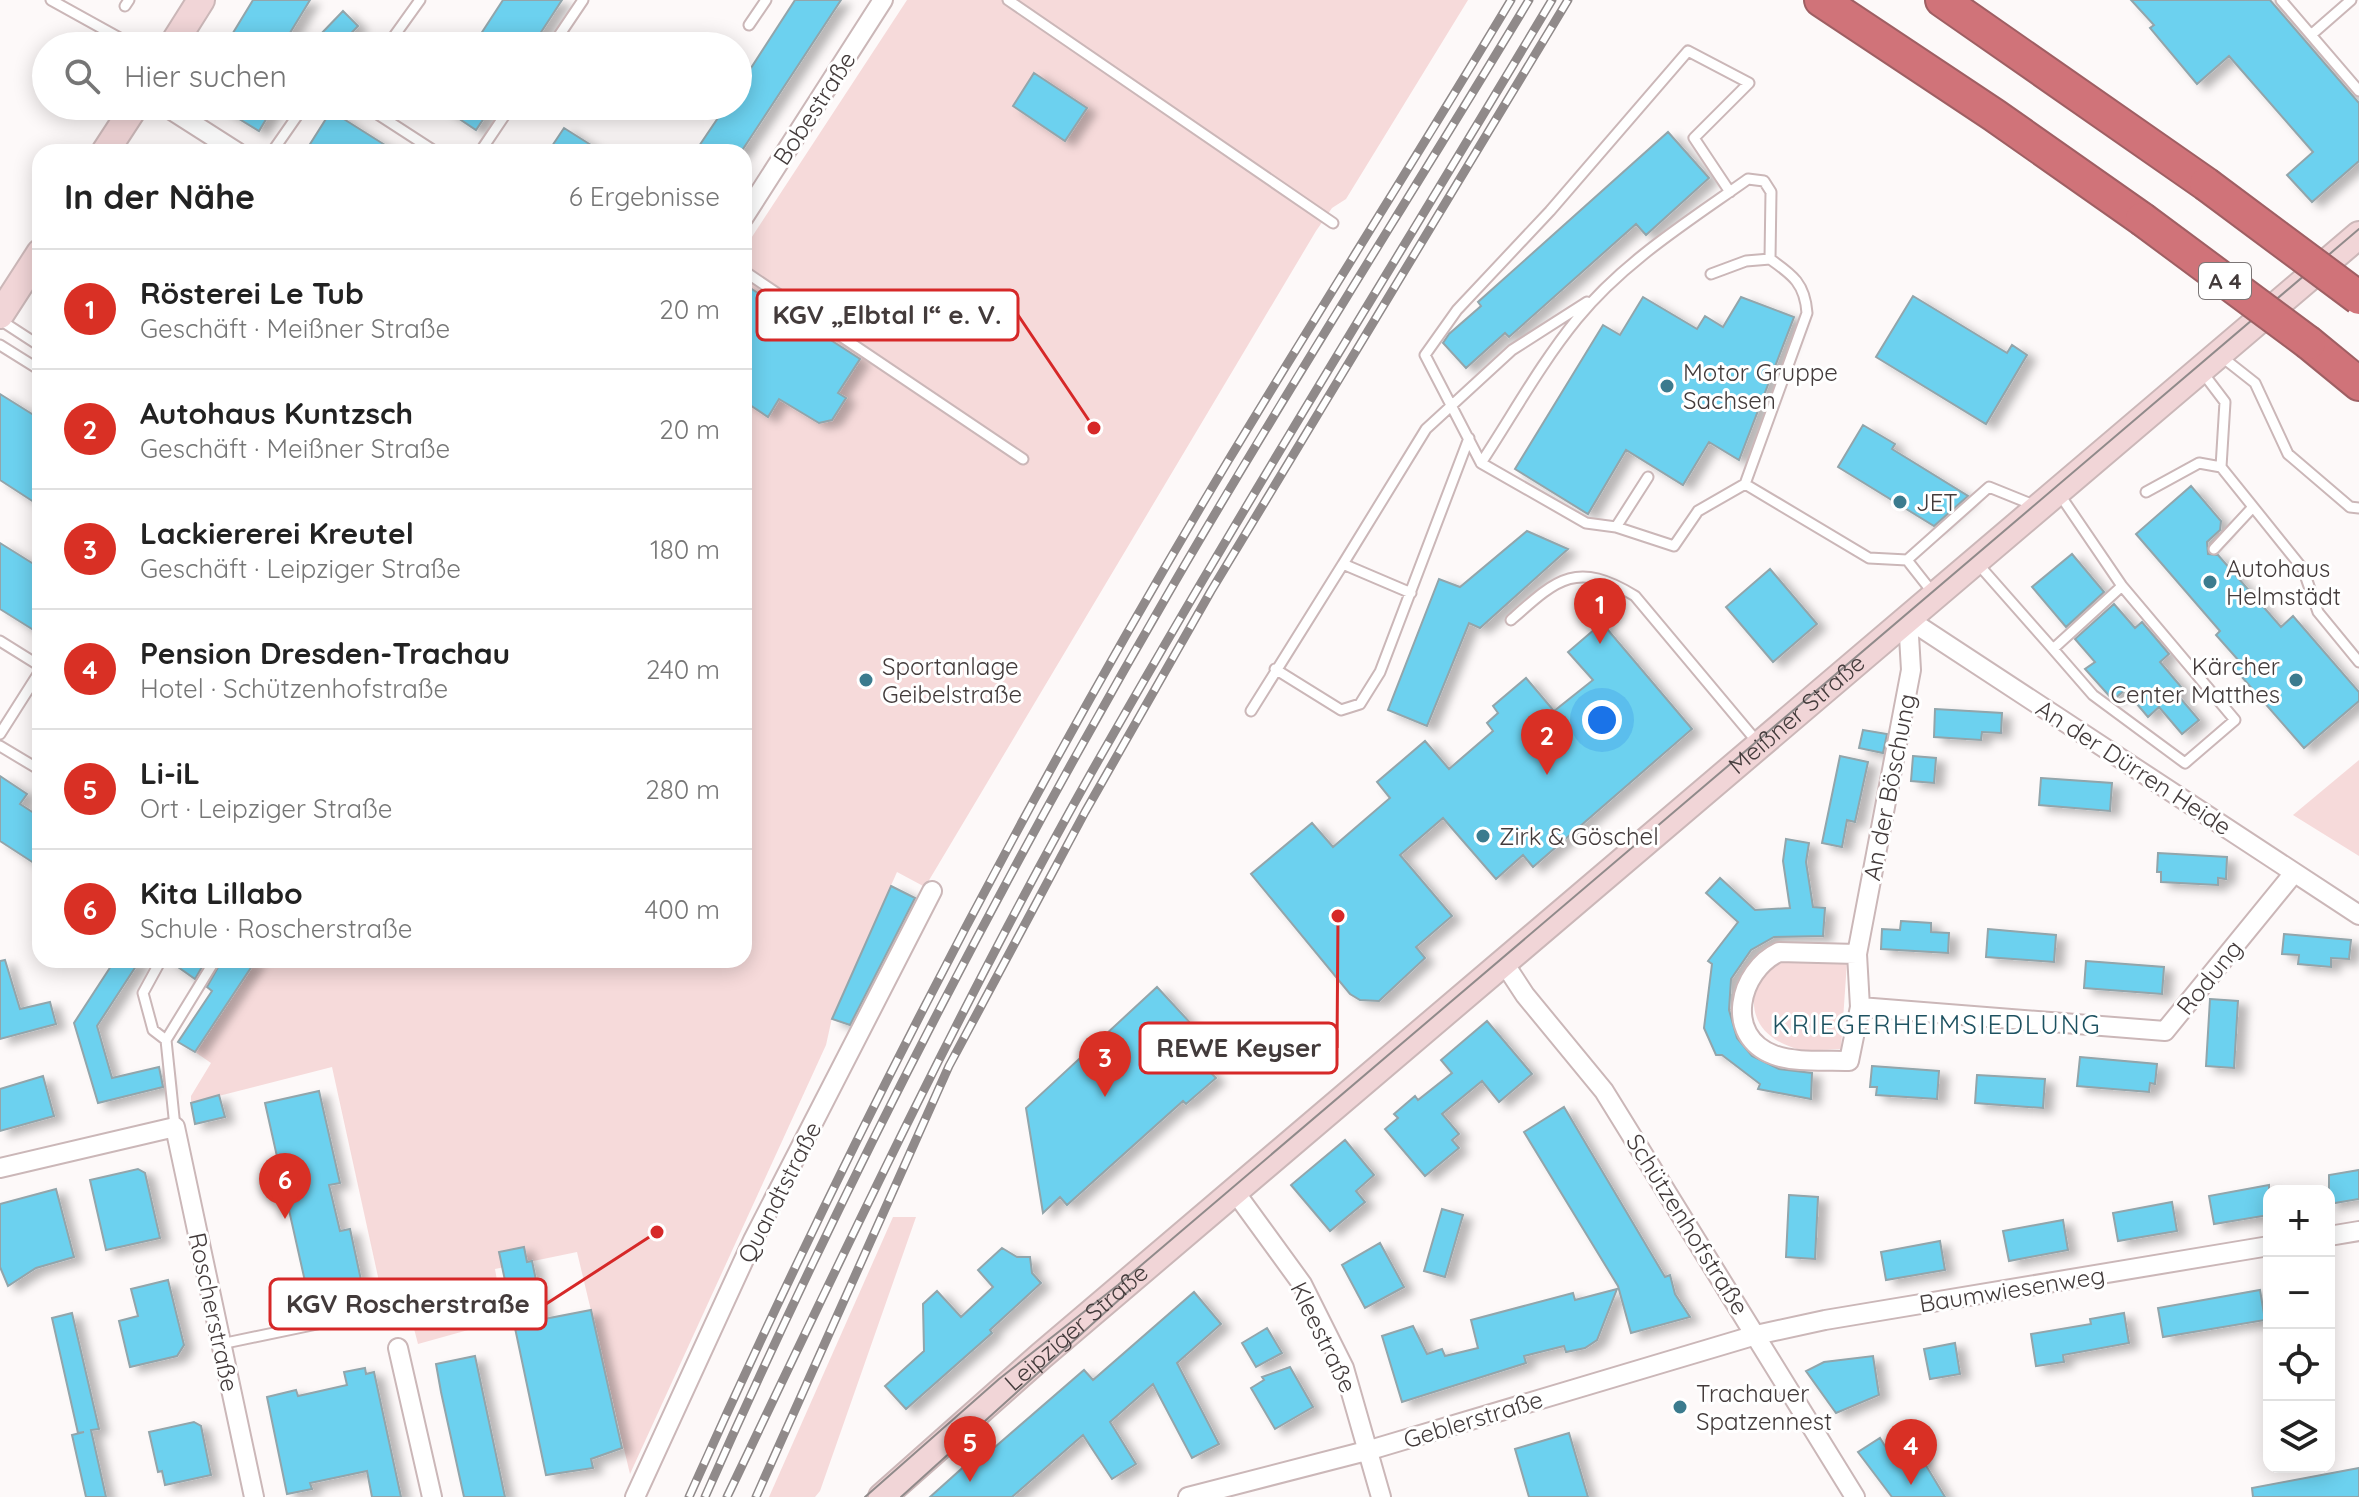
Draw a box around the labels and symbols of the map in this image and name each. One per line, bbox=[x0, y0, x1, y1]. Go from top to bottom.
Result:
street label: Bobestraße bbox=[766, 46, 862, 170]
road number: A 4 bbox=[2199, 263, 2251, 299]
callout: KGV „Elbtal I“ e. V. bbox=[757, 290, 1018, 340]
text: KGV „Elbtal I“ e. V. bbox=[772, 298, 1002, 331]
place label: Motor Gruppe Sachsen bbox=[1683, 357, 1838, 415]
marker: Motor Gruppe Sachsen bbox=[1658, 377, 1676, 395]
place label: JET bbox=[1916, 487, 1958, 517]
marker: JET bbox=[1891, 493, 1909, 511]
place label: Autohaus Helmstädt bbox=[2226, 553, 2341, 611]
marker: Autohaus Helmstädt bbox=[2201, 573, 2219, 591]
pin: 1 bbox=[1574, 578, 1626, 644]
street label: Meißner Straße bbox=[1722, 647, 1871, 780]
place label: Sportanlage Geibelstraße bbox=[882, 651, 1022, 709]
place label: Kärcher Center Matthes bbox=[2110, 651, 2280, 709]
marker: Sportanlage Geibelstraße bbox=[857, 671, 875, 689]
marker: Kärcher Center Matthes bbox=[2287, 671, 2305, 689]
street label: An der Böschung bbox=[1856, 691, 1922, 883]
street label: An der Dürren Heide bbox=[2031, 693, 2237, 841]
your location bbox=[1582, 700, 1622, 740]
pin: 2 bbox=[1521, 709, 1573, 775]
place label: Zirk & Göschel bbox=[1499, 821, 1659, 851]
marker: Zirk & Göschel bbox=[1474, 827, 1492, 845]
street label: Rodung bbox=[2170, 933, 2248, 1021]
district label: KRIEGERHEIMSIEDLUNG bbox=[1772, 1008, 2102, 1041]
callout: REWE Keyser bbox=[1140, 1023, 1337, 1073]
pin: 3 bbox=[1079, 1031, 1131, 1097]
text: REWE Keyser bbox=[1156, 1031, 1322, 1064]
street label: Quandtstraße bbox=[730, 1116, 828, 1268]
street label: Schützenhofstraße bbox=[1620, 1128, 1756, 1320]
pin: 6 bbox=[259, 1153, 311, 1219]
street label: Roscherstraße bbox=[183, 1230, 245, 1394]
street label: Leipziger Straße bbox=[998, 1257, 1154, 1397]
street label: Baumwiesenweg bbox=[1917, 1260, 2107, 1318]
street label: Kleestraße bbox=[1284, 1277, 1364, 1397]
callout: KGV Roscherstraße bbox=[270, 1279, 546, 1329]
text: KGV Roscherstraße bbox=[286, 1287, 530, 1320]
place label: Trachauer Spatzennest bbox=[1696, 1378, 1832, 1436]
street label: Geblerstraße bbox=[1400, 1384, 1546, 1454]
marker: Trachauer Spatzennest bbox=[1671, 1398, 1689, 1416]
pin: 5 bbox=[944, 1416, 996, 1482]
pin: 4 bbox=[1885, 1419, 1937, 1485]

